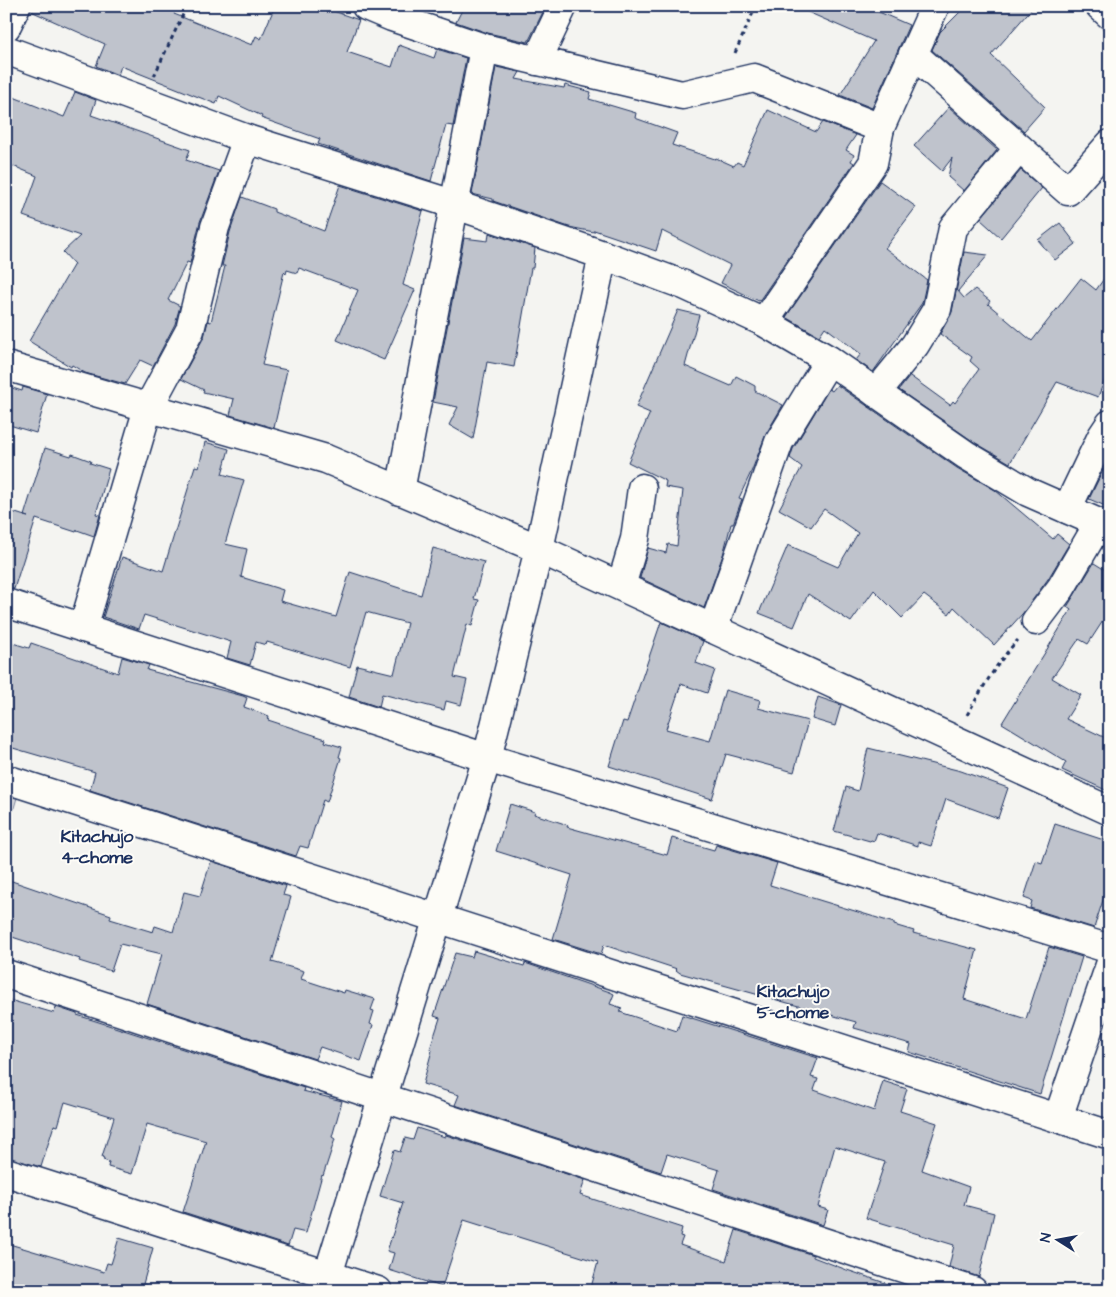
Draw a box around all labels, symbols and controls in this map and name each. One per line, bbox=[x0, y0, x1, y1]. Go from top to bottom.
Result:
district label: Kitachujo 4-chome bbox=[61, 824, 134, 870]
district label: Kitachujo 5-chome bbox=[757, 979, 830, 1025]
north arrow bbox=[1034, 1214, 1084, 1264]
text: N bbox=[1036, 1231, 1057, 1244]

